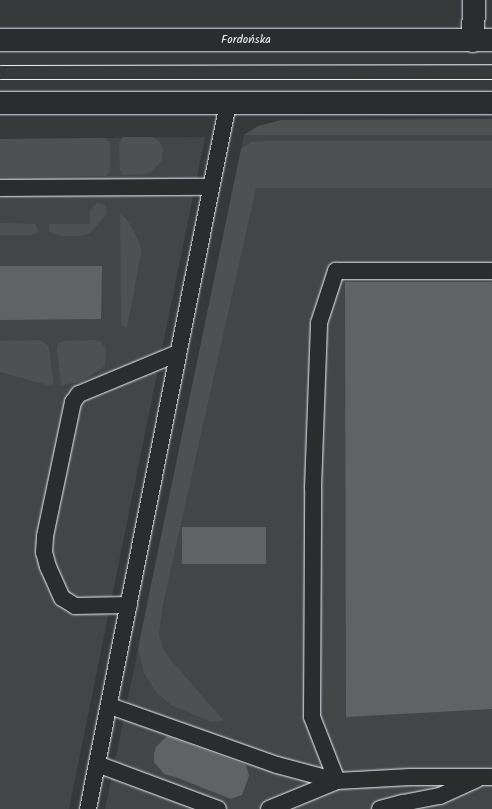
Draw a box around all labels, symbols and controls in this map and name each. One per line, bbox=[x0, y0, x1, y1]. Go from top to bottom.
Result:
street label: Fordońska bbox=[221, 33, 271, 47]

